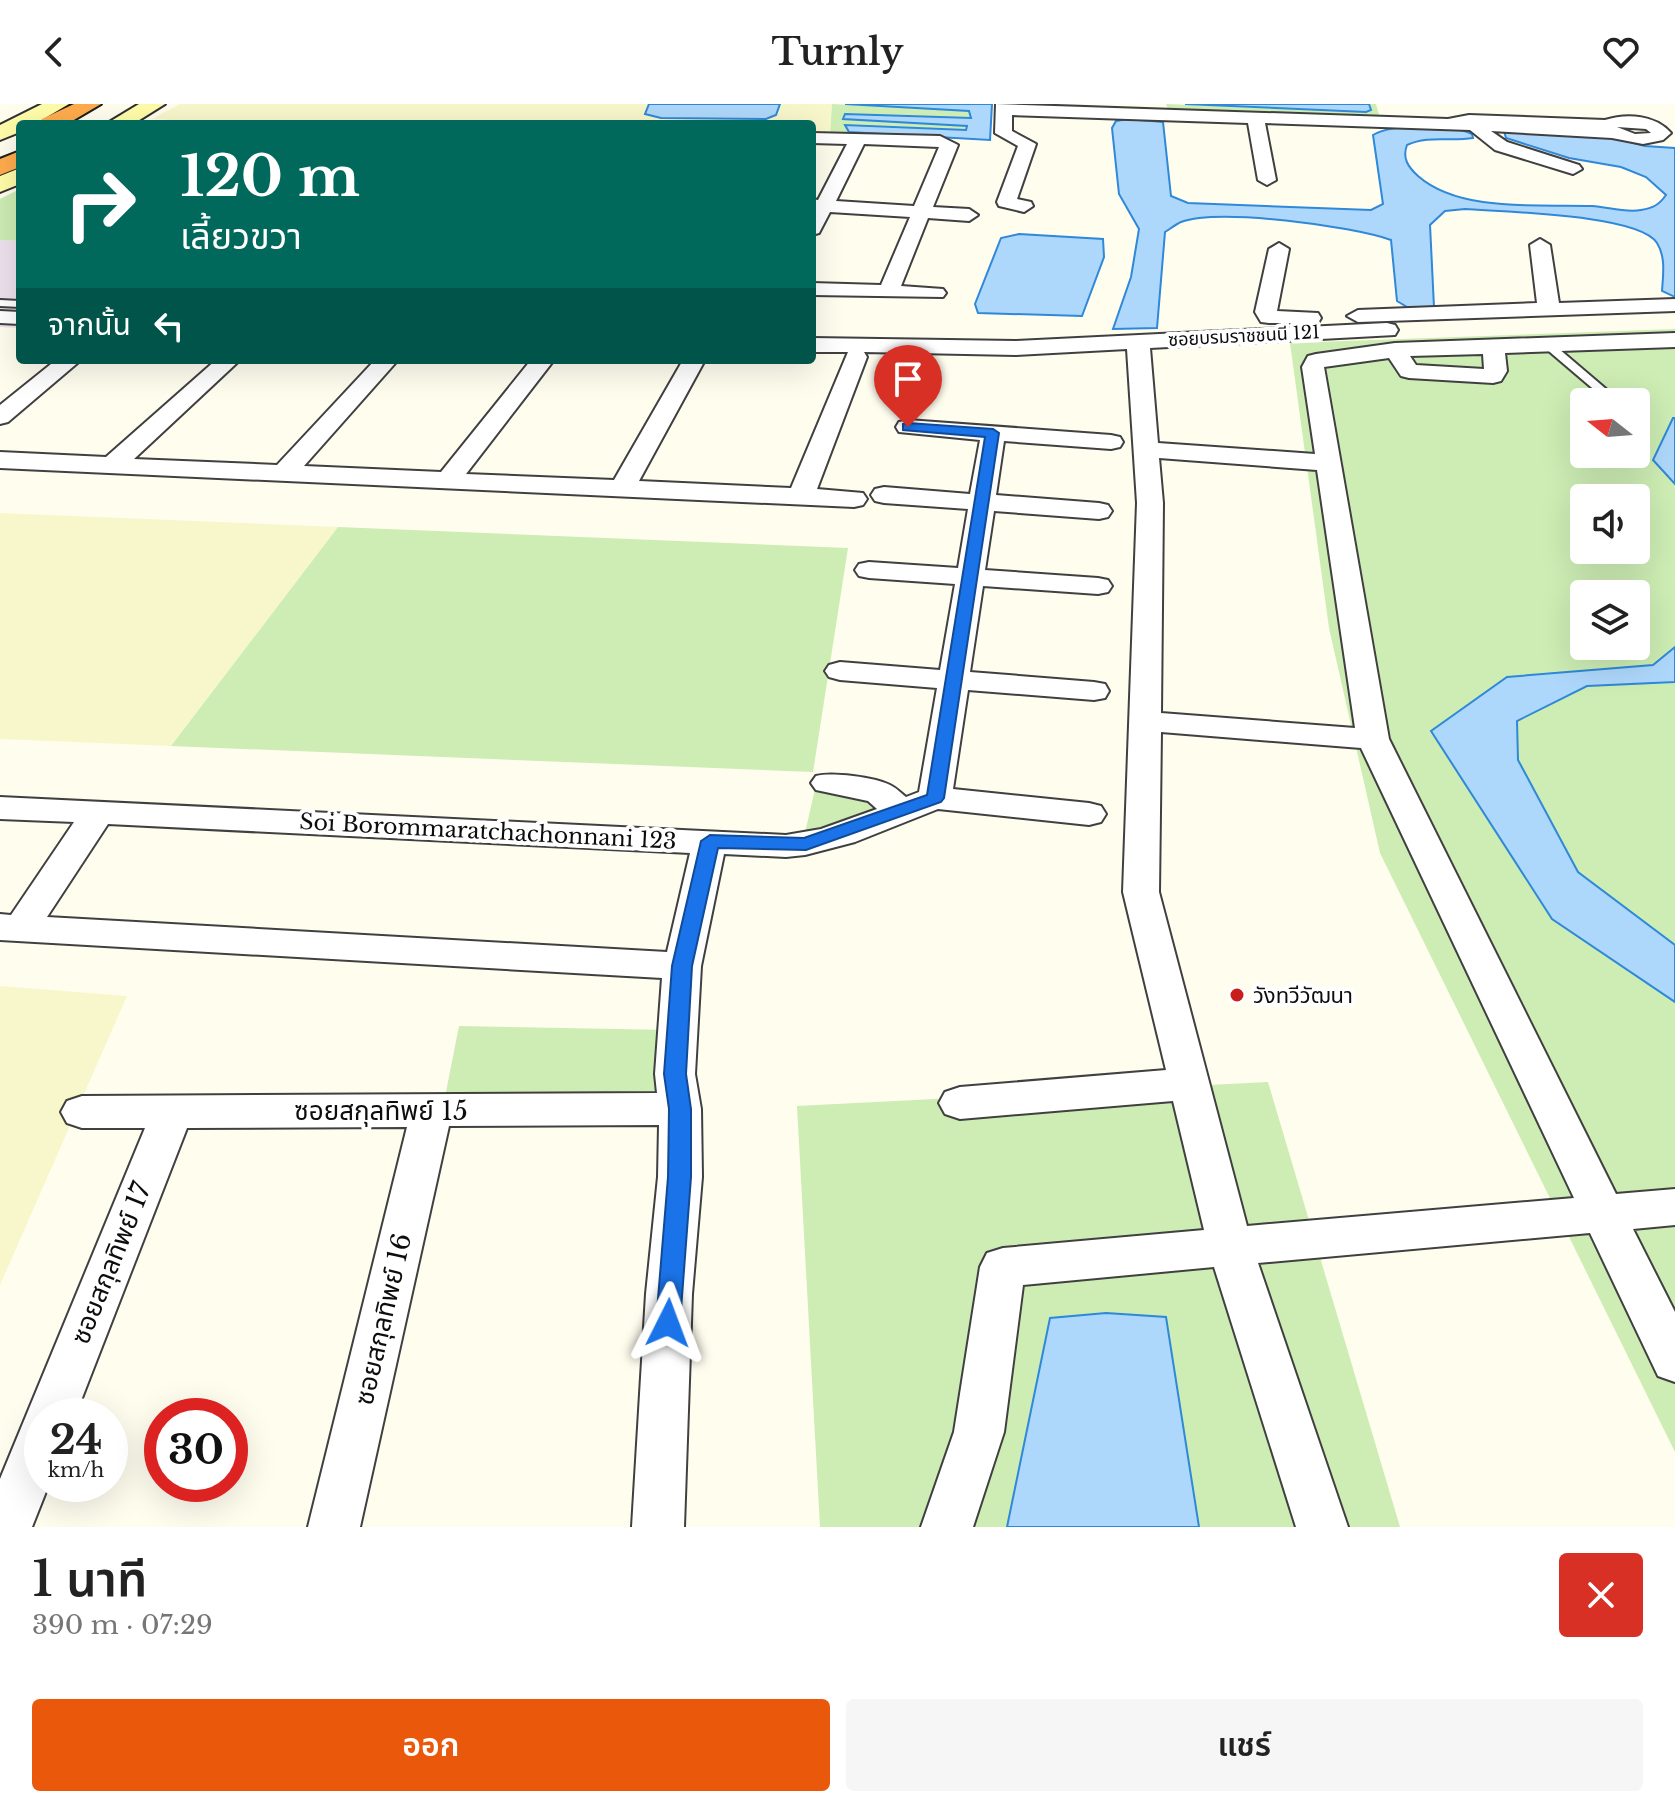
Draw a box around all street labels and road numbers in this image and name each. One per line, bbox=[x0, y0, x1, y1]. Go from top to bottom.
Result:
street label: ซอยบรมราชชนนี 121 bbox=[1168, 321, 1320, 351]
street label: Soi Borommaratchachonnani 123 bbox=[299, 808, 677, 855]
street label: ซอยสกุลทิพย์ 15 bbox=[294, 1095, 468, 1127]
street label: ซอยสกุลทิพย์ 17 bbox=[64, 1177, 158, 1349]
street label: ซอยสกุลทิพย์ 16 bbox=[348, 1230, 418, 1408]

